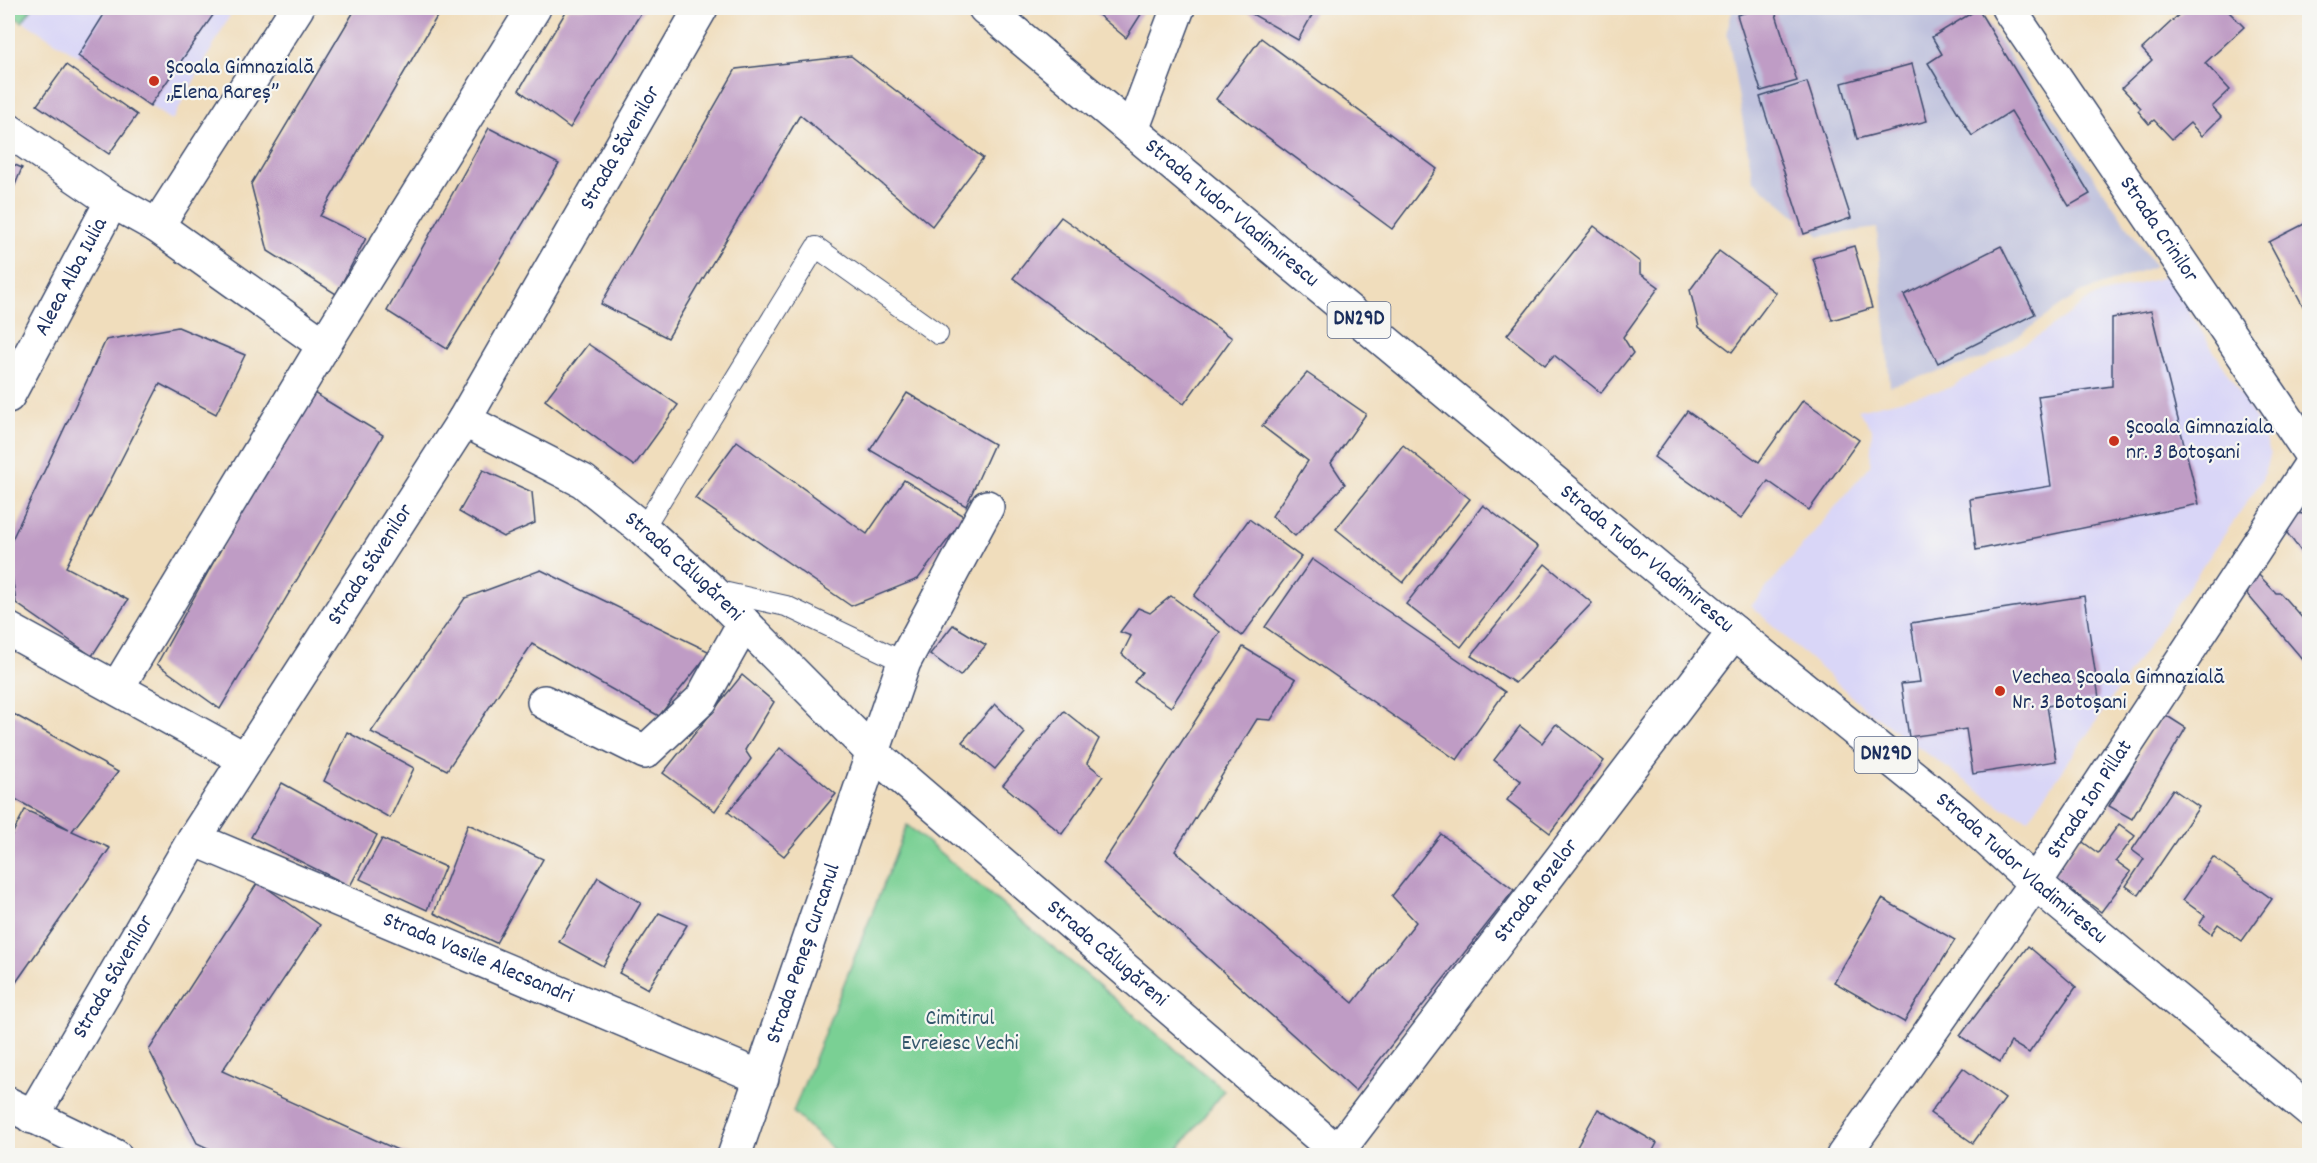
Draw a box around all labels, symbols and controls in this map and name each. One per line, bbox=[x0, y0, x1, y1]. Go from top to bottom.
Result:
place label: Școala Gimnazială „Elena Rareș” bbox=[166, 53, 314, 109]
marker: Școala Gimnazială „Elena Rareș” bbox=[147, 74, 161, 88]
street label: Strada Săvenilor bbox=[572, 79, 669, 216]
street label: Strada Tudor Vladimirescu bbox=[1138, 132, 1326, 295]
street label: Strada Crinilor bbox=[2111, 170, 2206, 290]
street label: Aleea Alba Iulia bbox=[27, 212, 116, 342]
road number: DN29D bbox=[1328, 302, 1390, 338]
place label: Școala Gimnaziala nr. 3 Botoșani bbox=[2126, 413, 2274, 469]
marker: Școala Gimnaziala nr. 3 Botoșani bbox=[2107, 434, 2121, 448]
street label: Strada Tudor Vladimirescu bbox=[1553, 477, 1740, 641]
street label: Strada Săvenilor bbox=[320, 497, 422, 632]
street label: Strada Călugăreni bbox=[618, 504, 750, 629]
place label: Vechea Școala Gimnazială Nr. 3 Botoșani bbox=[2012, 663, 2224, 719]
marker: Vechea Școala Gimnazială Nr. 3 Botoșani bbox=[1993, 684, 2007, 698]
street label: Strada Ion Pillat bbox=[2039, 734, 2141, 865]
road number: DN29D bbox=[1854, 737, 1918, 773]
street label: Strada Tudor Vladimirescu bbox=[1929, 785, 2114, 952]
street label: Strada Rozelor bbox=[1486, 832, 1587, 950]
street label: Strada Peneș Curcanul bbox=[758, 859, 849, 1048]
street label: Strada Călugăreni bbox=[1039, 893, 1174, 1015]
street label: Strada Vasile Alecsandri bbox=[378, 905, 578, 1012]
street label: Strada Săvenilor bbox=[65, 908, 162, 1045]
park label: Cimitirul Evreiesc Vechi bbox=[901, 1004, 1019, 1060]

